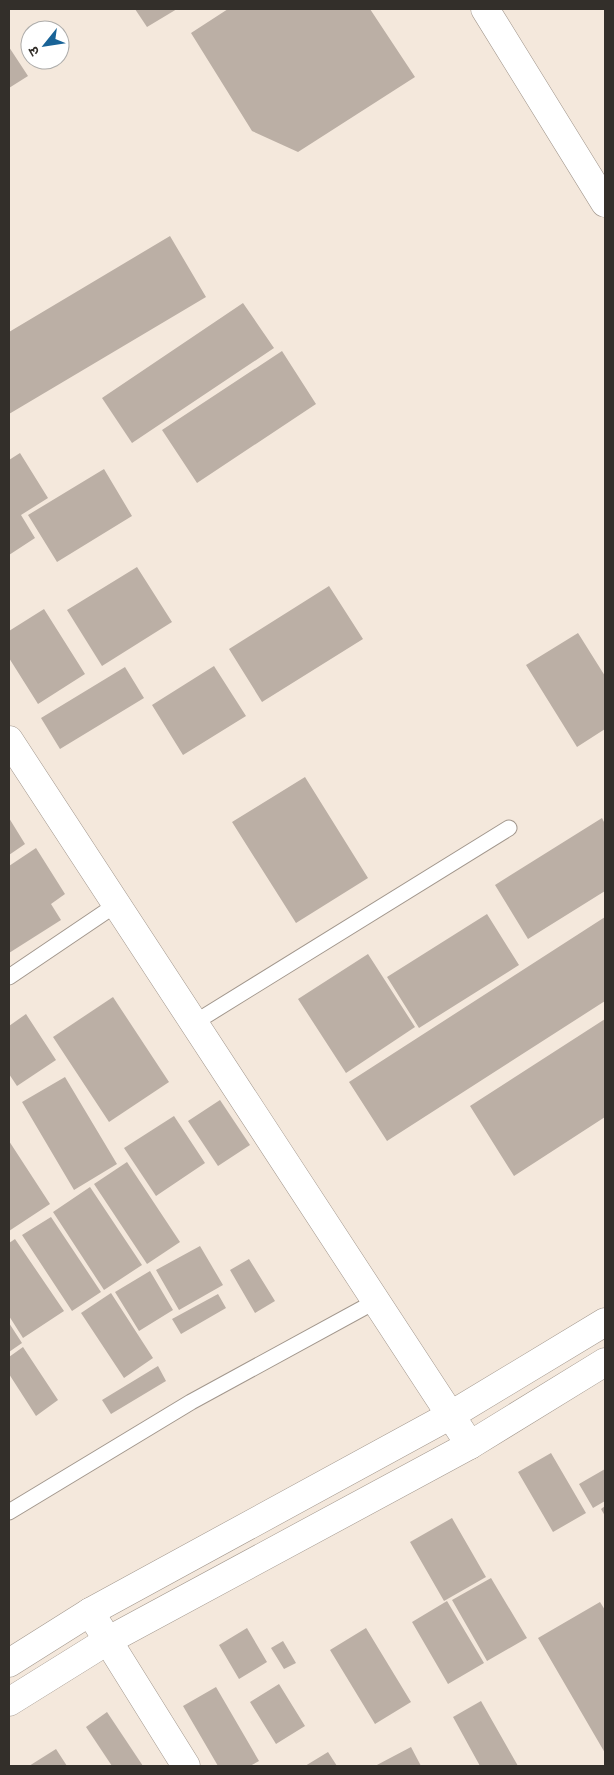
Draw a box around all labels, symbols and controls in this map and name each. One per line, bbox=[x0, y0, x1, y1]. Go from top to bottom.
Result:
north arrow bbox=[20, 20, 70, 70]
text: उ bbox=[23, 43, 44, 60]

